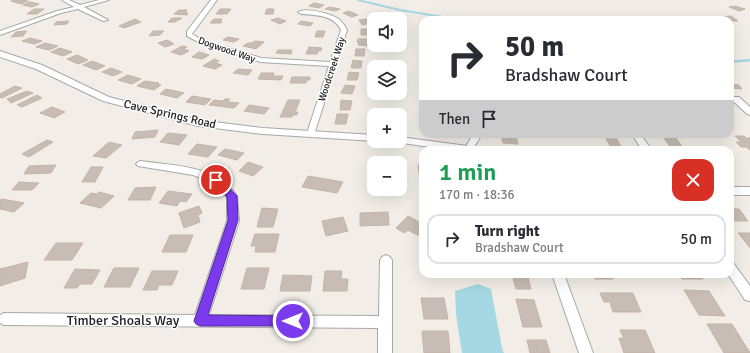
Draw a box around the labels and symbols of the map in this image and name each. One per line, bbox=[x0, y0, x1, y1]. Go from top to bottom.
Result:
street label: Dogwood Way bbox=[196, 35, 257, 65]
street label: Woodcreek Way bbox=[316, 35, 348, 103]
street label: Cave Springs Road bbox=[122, 97, 218, 132]
pin bbox=[199, 163, 233, 197]
position arrow bbox=[272, 300, 314, 342]
street label: Timber Shoals Way bbox=[67, 312, 180, 329]

